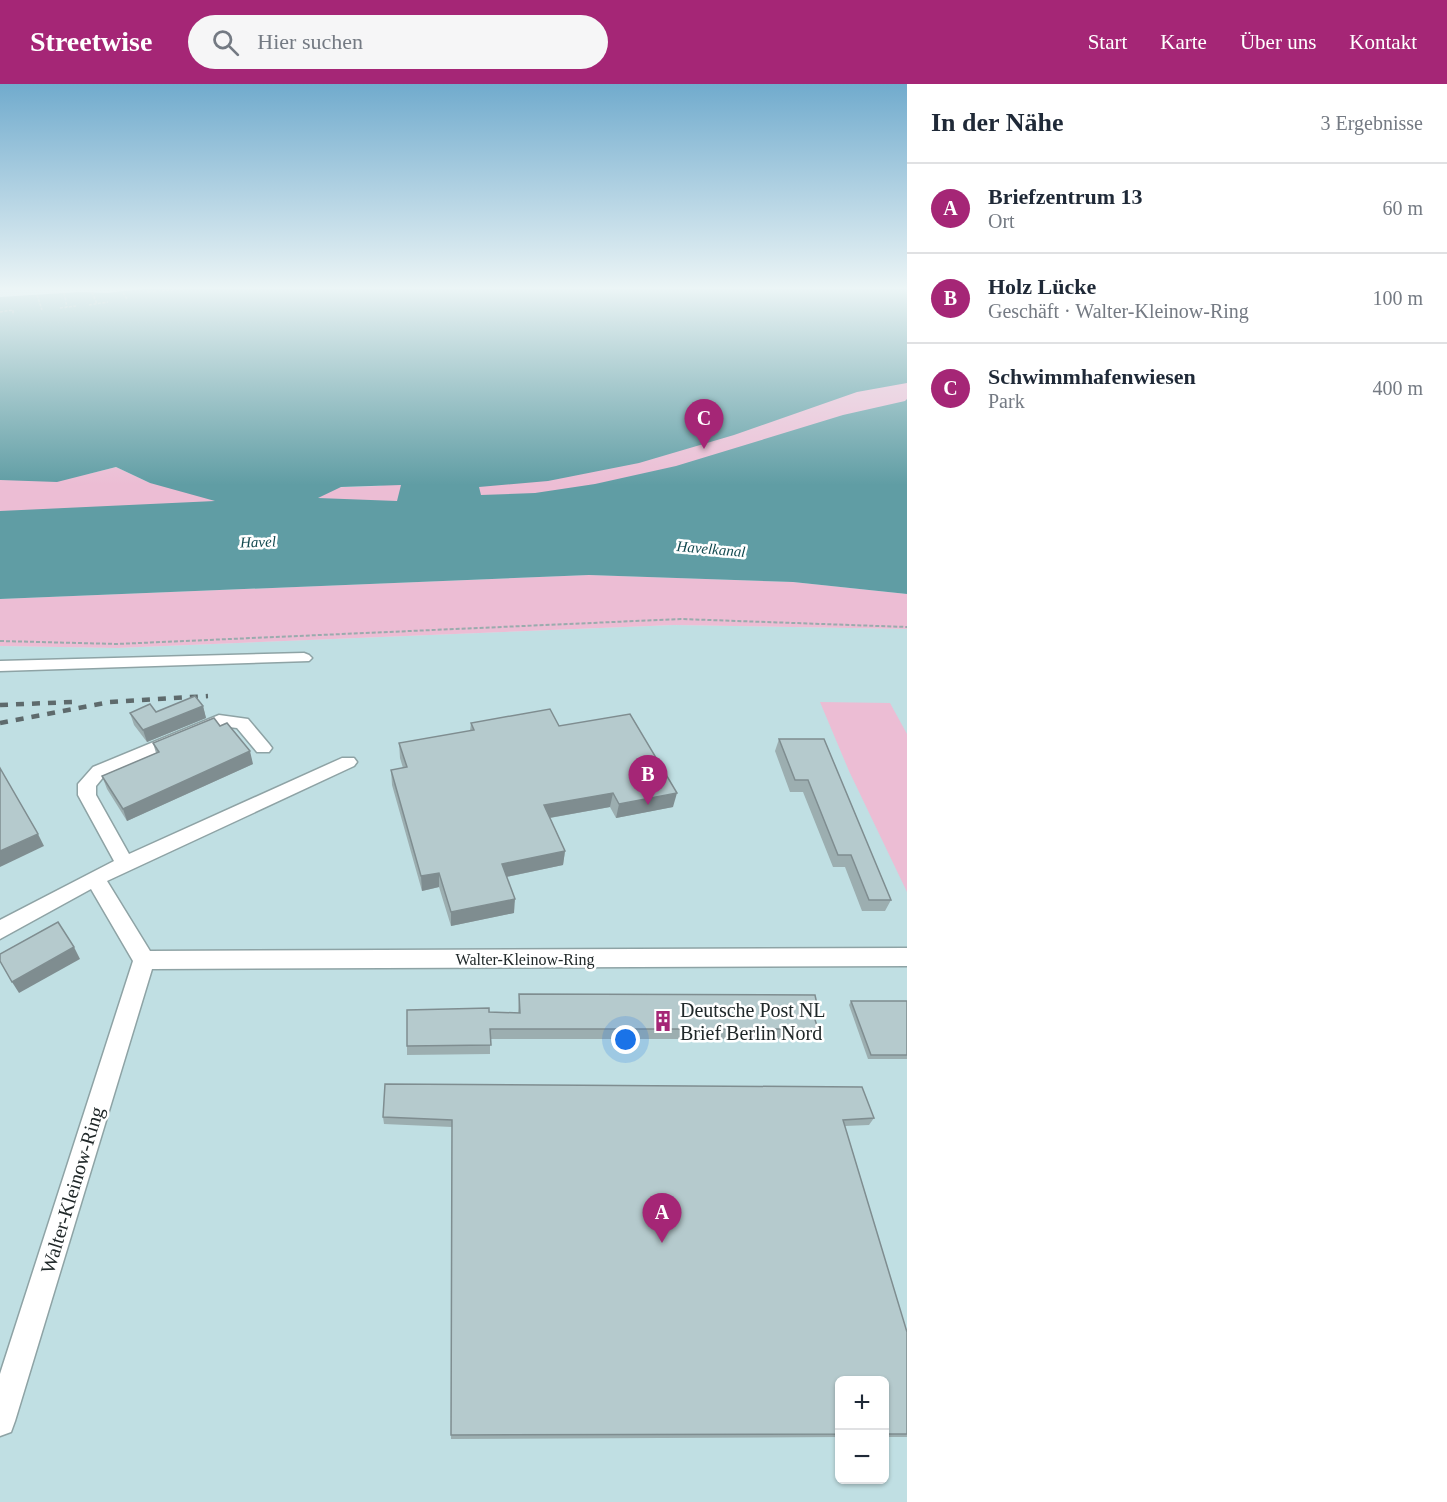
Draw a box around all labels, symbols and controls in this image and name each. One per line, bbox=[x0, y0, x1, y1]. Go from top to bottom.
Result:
search box bbox=[188, 15, 608, 69]
text: Streetwise bbox=[30, 26, 152, 57]
icon: search bbox=[209, 26, 242, 59]
text: Hier suchen bbox=[257, 29, 363, 54]
text: Start bbox=[1088, 30, 1127, 54]
text: Karte bbox=[1160, 30, 1207, 54]
text: Über uns bbox=[1240, 30, 1316, 54]
text: Kontakt bbox=[1349, 30, 1417, 54]
text: In der Nähe bbox=[931, 108, 1063, 137]
text: 3 Ergebnisse bbox=[1321, 112, 1423, 134]
text: Briefzentrum 13 bbox=[988, 184, 1143, 209]
text: A bbox=[943, 197, 958, 219]
text: 60 m bbox=[1382, 197, 1423, 219]
text: Ort bbox=[988, 210, 1015, 232]
text: Holz Lücke bbox=[988, 274, 1096, 299]
text: B bbox=[944, 287, 957, 309]
text: 100 m bbox=[1372, 287, 1423, 309]
text: Geschäft · Walter-Kleinow-Ring bbox=[988, 300, 1249, 322]
text: Schwimmhafenwiesen bbox=[988, 364, 1196, 389]
text: C bbox=[943, 377, 958, 399]
text: 400 m bbox=[1372, 377, 1423, 399]
text: Park bbox=[988, 390, 1025, 412]
pin: C bbox=[684, 400, 724, 449]
water label: Havel bbox=[239, 533, 276, 551]
water label: Havelkanal bbox=[675, 538, 746, 560]
pin: B bbox=[628, 756, 668, 805]
street label: Walter-Kleinow-Ring bbox=[456, 951, 594, 969]
place label: Deutsche Post NL Brief Berlin Nord bbox=[680, 999, 826, 1044]
building icon: Deutsche Post NL Brief Berlin Nord bbox=[651, 1009, 675, 1033]
your location bbox=[611, 1025, 640, 1054]
street label: Walter-Kleinow-Ring bbox=[36, 1104, 109, 1276]
pin: A bbox=[642, 1194, 682, 1243]
map controls bbox=[835, 1376, 889, 1484]
button: + bbox=[835, 1376, 889, 1430]
button: − bbox=[835, 1430, 889, 1484]

